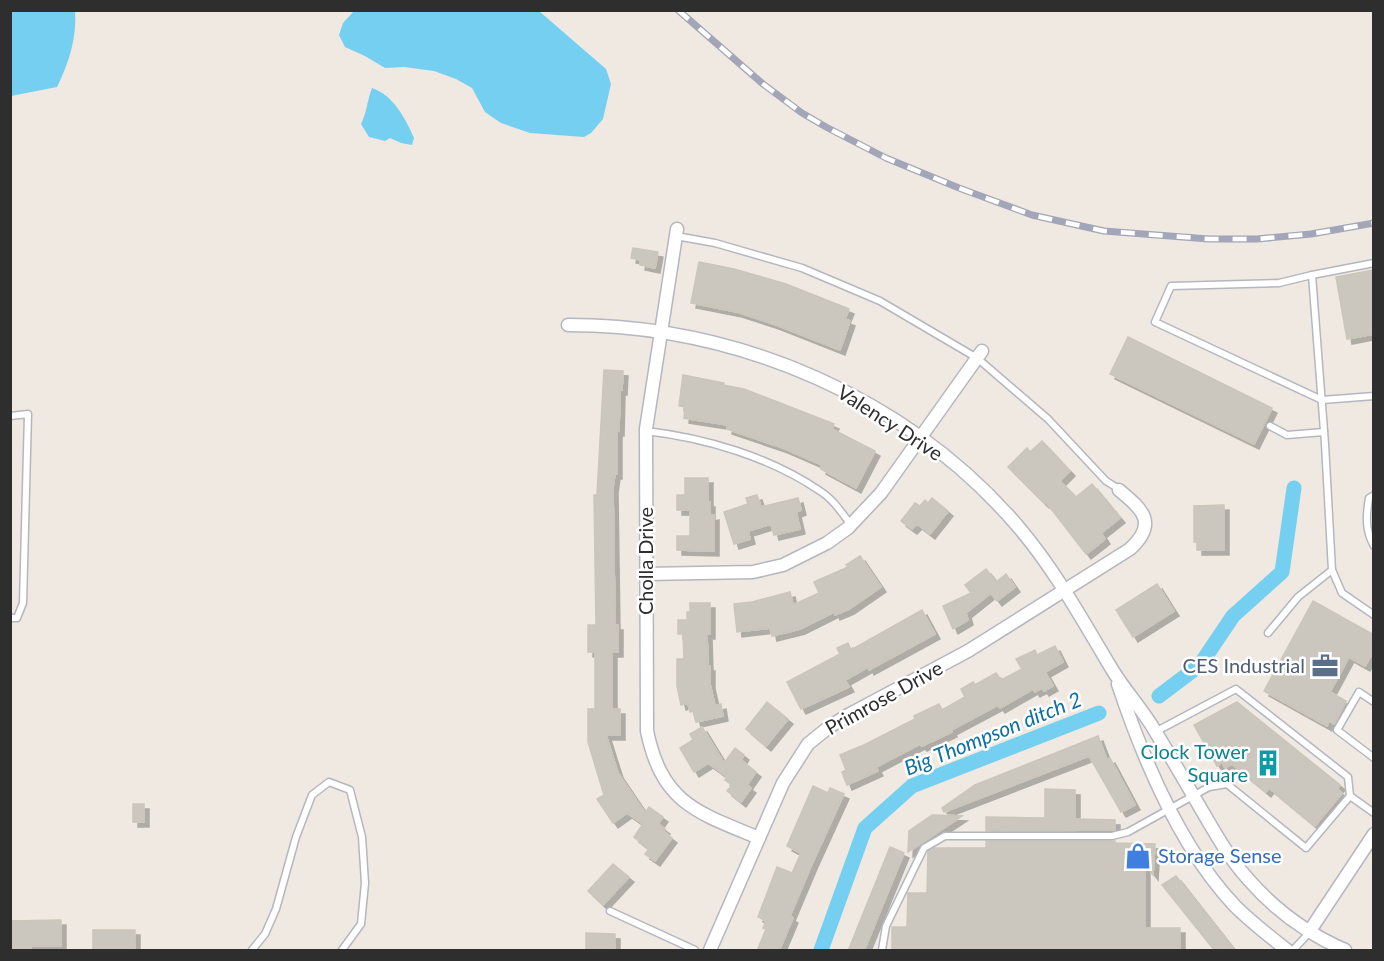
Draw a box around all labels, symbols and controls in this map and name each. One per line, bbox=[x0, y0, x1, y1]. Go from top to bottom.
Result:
street label: Valency Drive bbox=[833, 379, 948, 465]
street label: Cholla Drive bbox=[633, 507, 657, 615]
office icon: CES Industrial bbox=[1310, 651, 1340, 681]
place label: CES Industrial bbox=[1183, 653, 1305, 677]
street label: Primrose Drive bbox=[821, 655, 946, 739]
water label: Big Thompson ditch 2 bbox=[900, 686, 1085, 780]
place label: Clock Tower Square bbox=[1140, 739, 1249, 786]
building icon: Clock Tower Square bbox=[1253, 748, 1283, 778]
shop icon: Storage Sense bbox=[1123, 841, 1153, 871]
place label: Storage Sense bbox=[1158, 843, 1282, 867]

